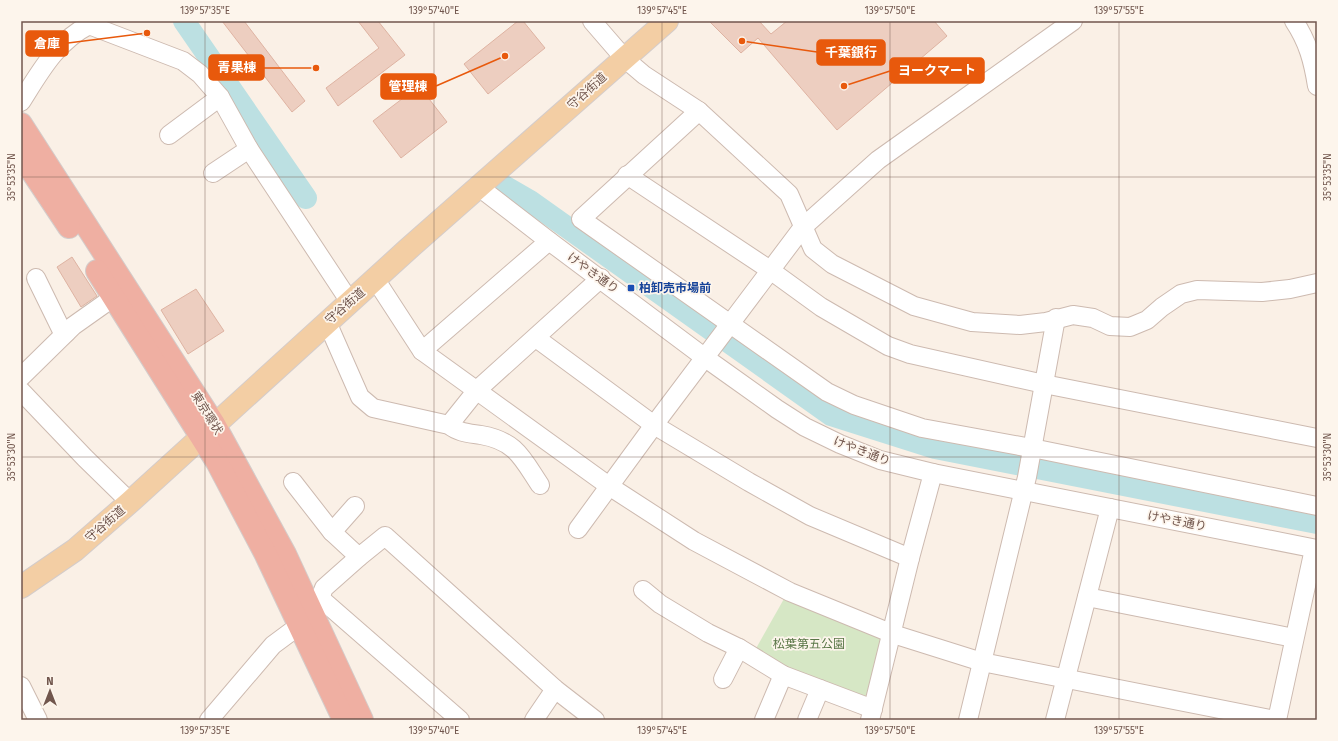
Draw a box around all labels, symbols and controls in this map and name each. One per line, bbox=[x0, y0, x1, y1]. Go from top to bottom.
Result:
text: 139°57'35"E bbox=[180, 5, 230, 17]
text: 139°57'40"E bbox=[409, 5, 459, 17]
text: 139°57'45"E bbox=[637, 5, 687, 17]
text: 139°57'50"E bbox=[865, 5, 916, 17]
text: 139°57'55"E bbox=[1094, 5, 1144, 17]
callout: 倉庫 bbox=[26, 31, 68, 56]
text: 倉庫 bbox=[34, 36, 60, 51]
callout: 千葉銀行 bbox=[817, 40, 885, 65]
text: 千葉銀行 bbox=[825, 45, 877, 60]
callout: 青果棟 bbox=[209, 55, 264, 80]
callout: ヨークマート bbox=[890, 58, 984, 83]
text: 青果棟 bbox=[217, 60, 257, 75]
text: ヨークマート bbox=[898, 63, 976, 78]
street label: 守谷街道 bbox=[564, 70, 610, 112]
callout: 管理棟 bbox=[381, 74, 436, 99]
text: 管理棟 bbox=[388, 79, 428, 94]
text: 35°53'35"N bbox=[6, 153, 18, 201]
text: 35°53'35"N bbox=[1322, 153, 1334, 201]
street label: けやき通り bbox=[565, 250, 621, 296]
place label: 柏卸売市場前 bbox=[639, 281, 711, 295]
marker: 柏卸売市場前 bbox=[626, 283, 636, 293]
street label: 守谷街道 bbox=[322, 285, 368, 327]
street label: 東京環状 bbox=[188, 389, 226, 437]
text: 35°53'30"N bbox=[6, 433, 18, 481]
text: 35°53'30"N bbox=[1322, 433, 1334, 481]
street label: けやき通り bbox=[831, 434, 893, 468]
street label: 守谷街道 bbox=[82, 503, 128, 545]
street label: けやき通り bbox=[1146, 508, 1208, 534]
park label: 松葉第五公園 bbox=[773, 637, 845, 651]
north arrow bbox=[30, 671, 70, 711]
text: N bbox=[46, 675, 54, 688]
text: 139°57'35"E bbox=[180, 725, 230, 737]
text: 139°57'40"E bbox=[409, 725, 459, 737]
text: 139°57'45"E bbox=[637, 725, 687, 737]
text: 139°57'50"E bbox=[865, 725, 916, 737]
text: 139°57'55"E bbox=[1094, 725, 1144, 737]

